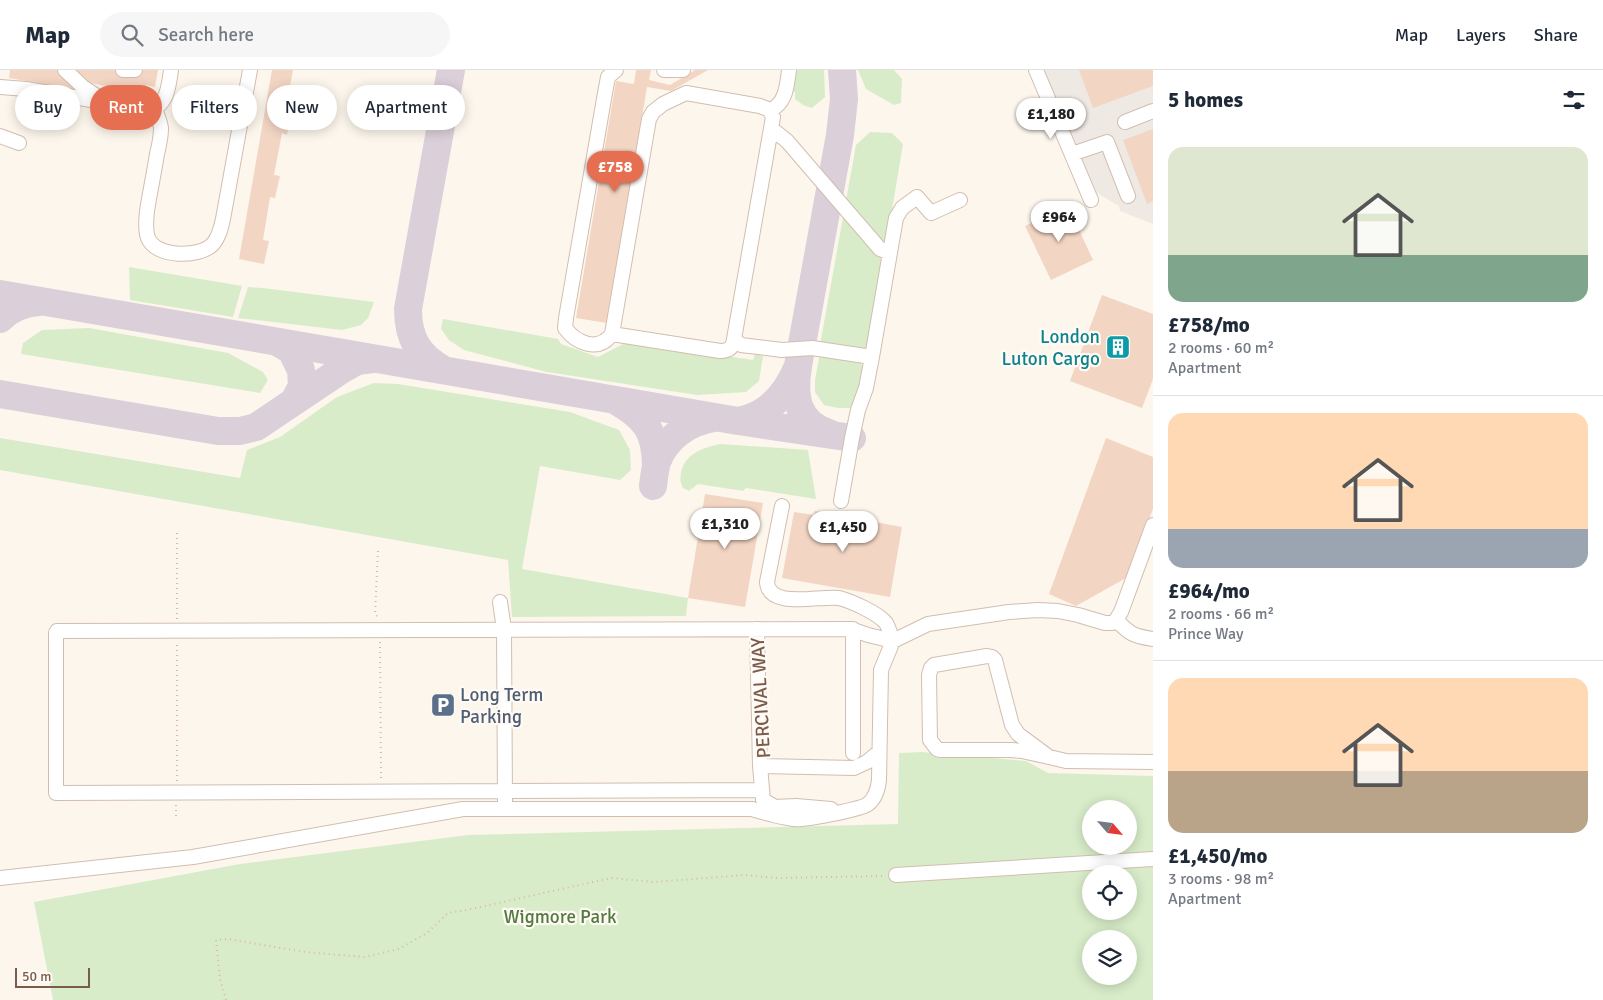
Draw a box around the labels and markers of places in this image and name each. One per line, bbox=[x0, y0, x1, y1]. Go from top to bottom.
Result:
pin: £1,180 bbox=[1010, 98, 1092, 140]
pin: £758 bbox=[585, 150, 645, 193]
pin: £964 bbox=[1029, 200, 1089, 243]
place label: London Luton Cargo bbox=[1002, 325, 1100, 371]
building icon: London Luton Cargo bbox=[1105, 334, 1131, 360]
pin: £1,310 bbox=[684, 508, 766, 550]
pin: £1,450 bbox=[802, 510, 884, 553]
place label: Long Term Parking bbox=[460, 683, 543, 729]
parking icon: Long Term Parking bbox=[430, 692, 456, 718]

